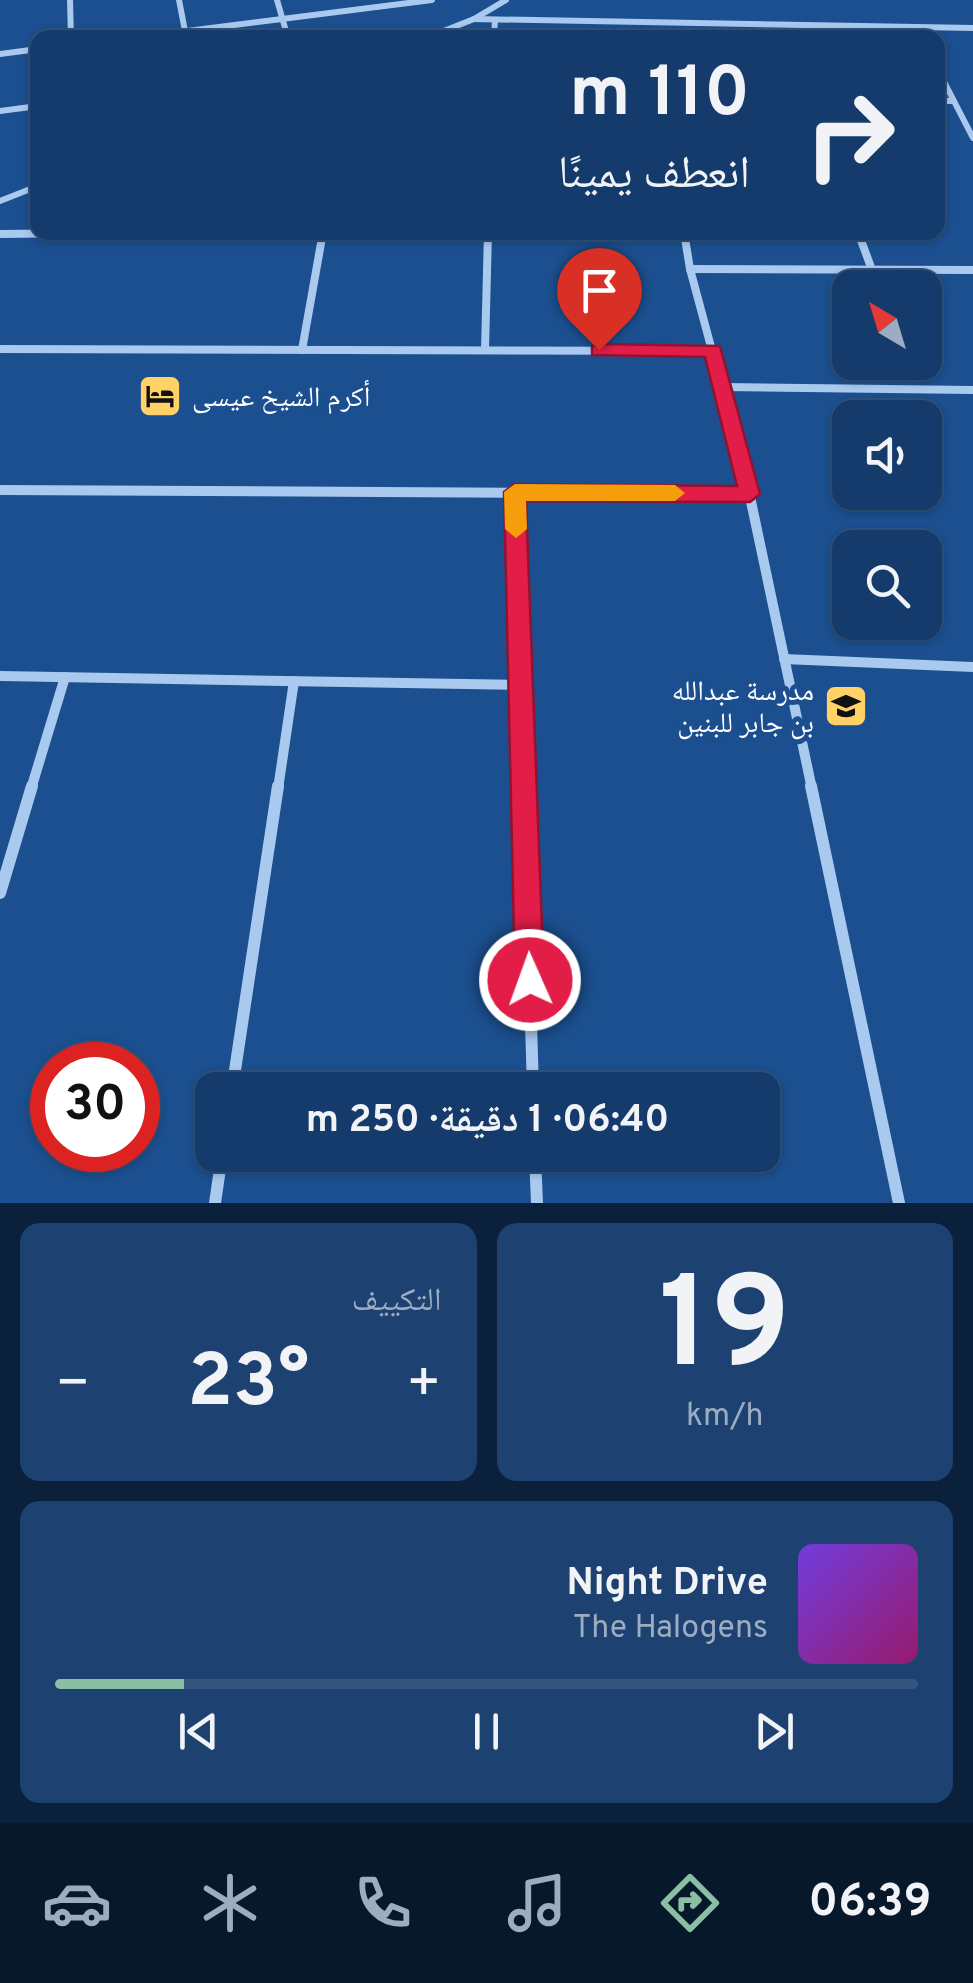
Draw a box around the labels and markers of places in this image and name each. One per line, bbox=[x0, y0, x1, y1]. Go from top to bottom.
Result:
pin bbox=[557, 248, 642, 351]
hotel icon: أكرم الشيخ عيسى bbox=[137, 373, 183, 419]
place label: أكرم الشيخ عيسى bbox=[192, 379, 370, 417]
place label: مدرسة عبدالله بن جابر للبنين bbox=[672, 675, 814, 743]
school or university icon: مدرسة عبدالله بن جابر للبنين bbox=[823, 683, 869, 729]

